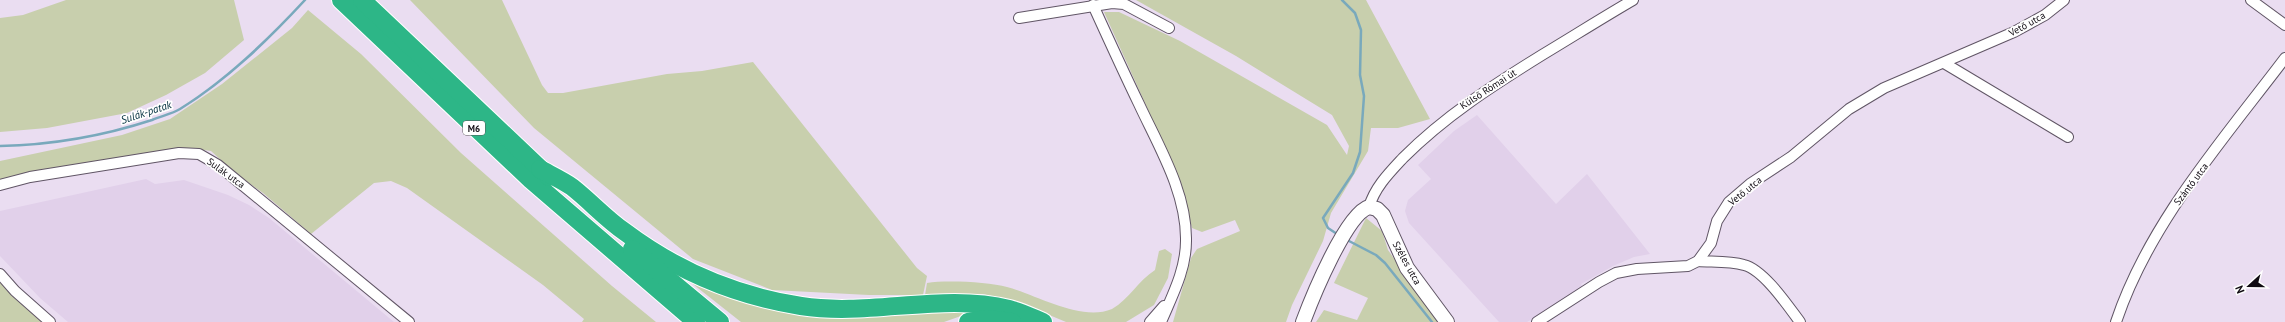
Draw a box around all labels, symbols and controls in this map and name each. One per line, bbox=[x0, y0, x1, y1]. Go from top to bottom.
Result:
street label: Vető utca bbox=[2006, 9, 2048, 40]
street label: Külső Római út bbox=[1457, 66, 1519, 112]
water label: Sulák-patak bbox=[119, 97, 174, 127]
road number: M6 bbox=[463, 121, 485, 135]
street label: Sulák utca bbox=[204, 155, 248, 191]
street label: Szántó utca bbox=[2171, 160, 2211, 208]
street label: Vető utca bbox=[1725, 173, 1765, 209]
street label: Széles utca bbox=[1390, 239, 1424, 287]
north arrow bbox=[2229, 266, 2269, 306]
text: N bbox=[2232, 284, 2247, 295]

